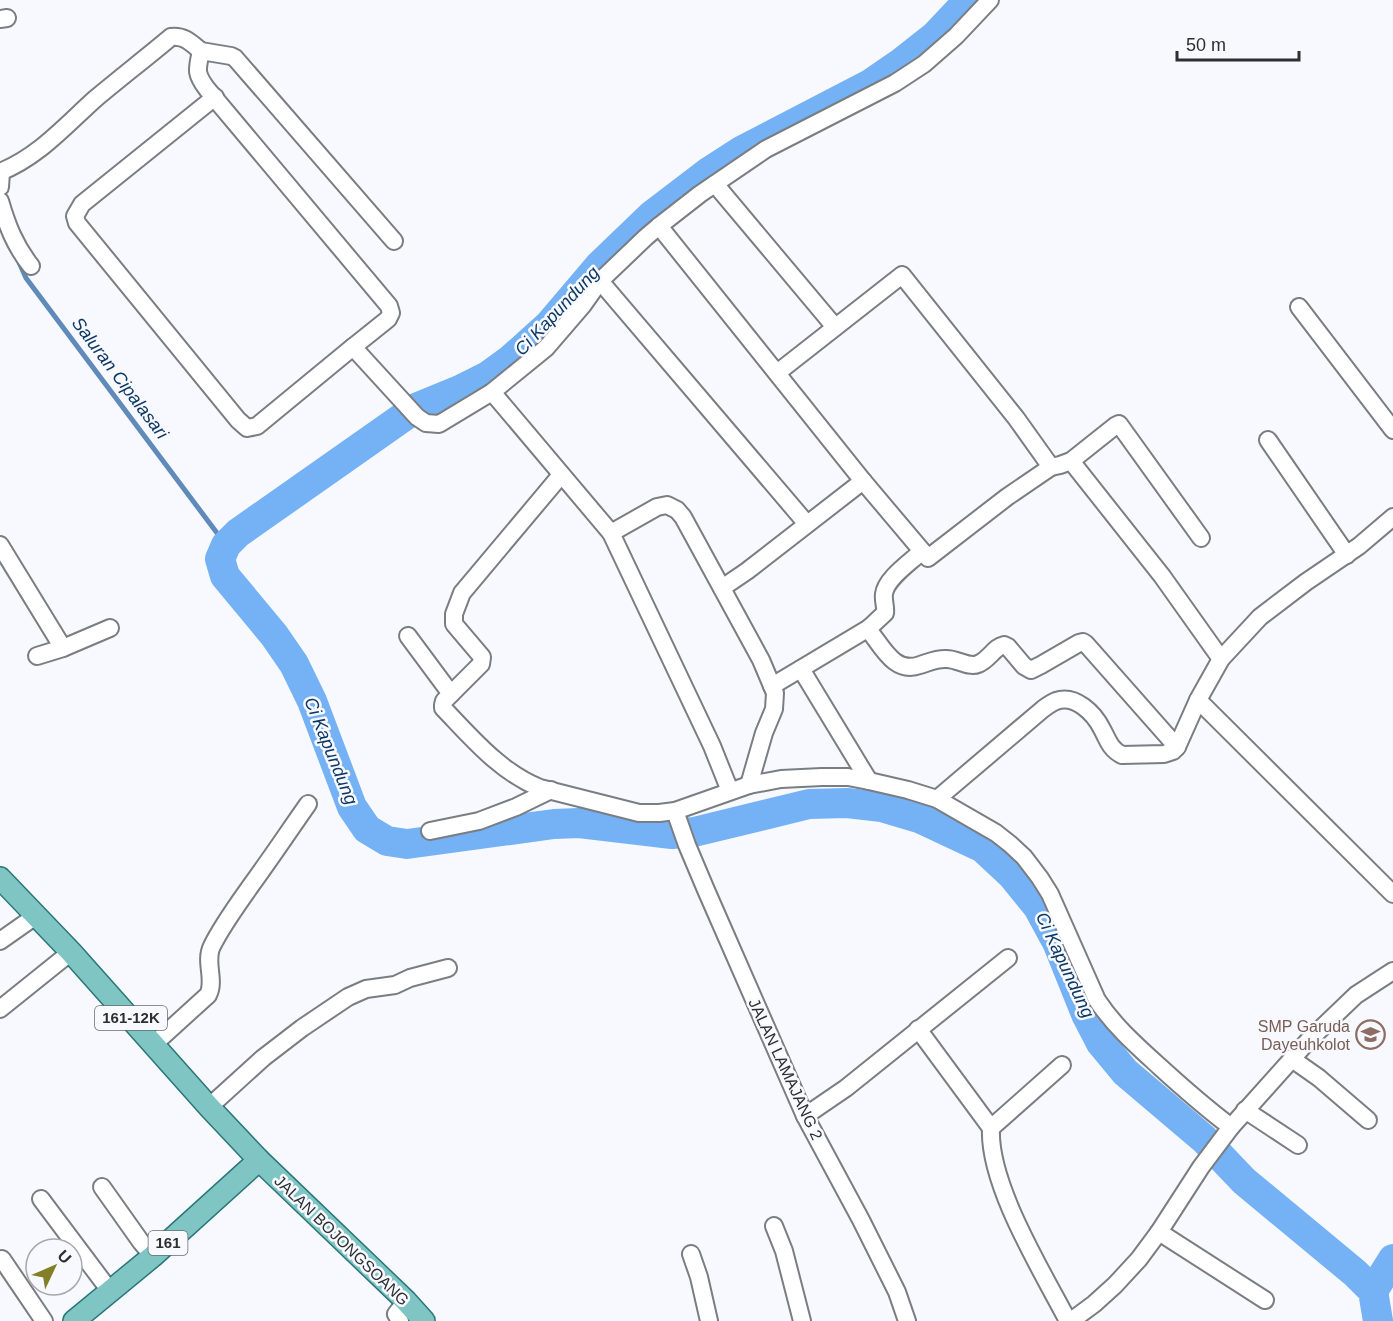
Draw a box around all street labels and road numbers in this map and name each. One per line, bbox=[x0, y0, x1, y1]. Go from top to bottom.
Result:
street label: JALAN LAMAJANG 2 bbox=[745, 996, 826, 1143]
road number: 161-12K bbox=[95, 1006, 167, 1030]
street label: JALAN BOJONGSOANG bbox=[271, 1172, 412, 1309]
road number: 161 bbox=[148, 1231, 188, 1255]

